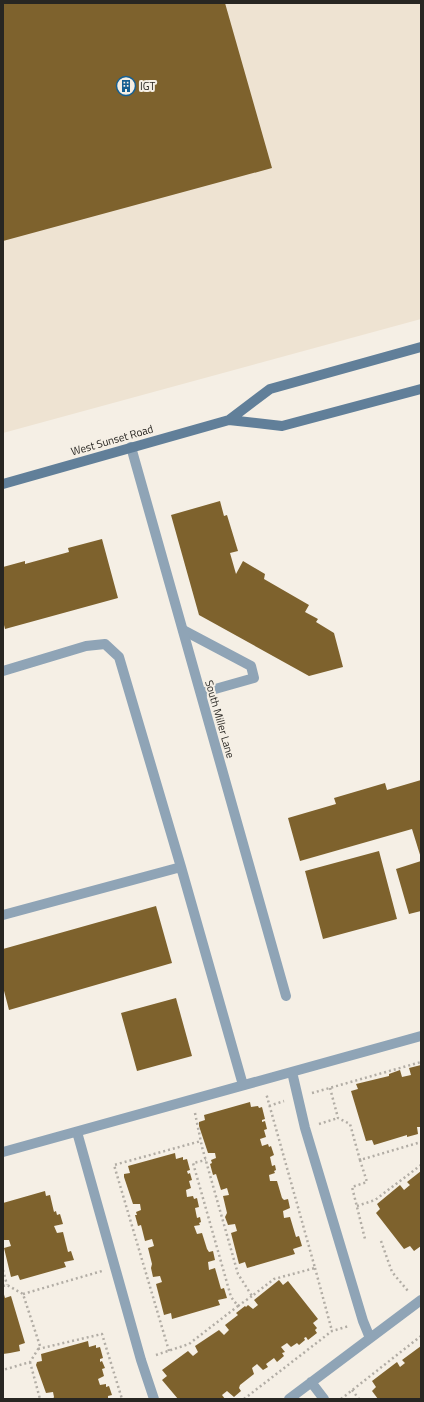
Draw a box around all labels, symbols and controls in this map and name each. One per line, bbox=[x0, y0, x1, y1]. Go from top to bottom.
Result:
building icon: IGT bbox=[115, 75, 137, 97]
place label: IGT bbox=[140, 78, 155, 94]
street label: West Sunset Road bbox=[69, 421, 155, 459]
street label: South Miller Lane bbox=[201, 678, 239, 760]

